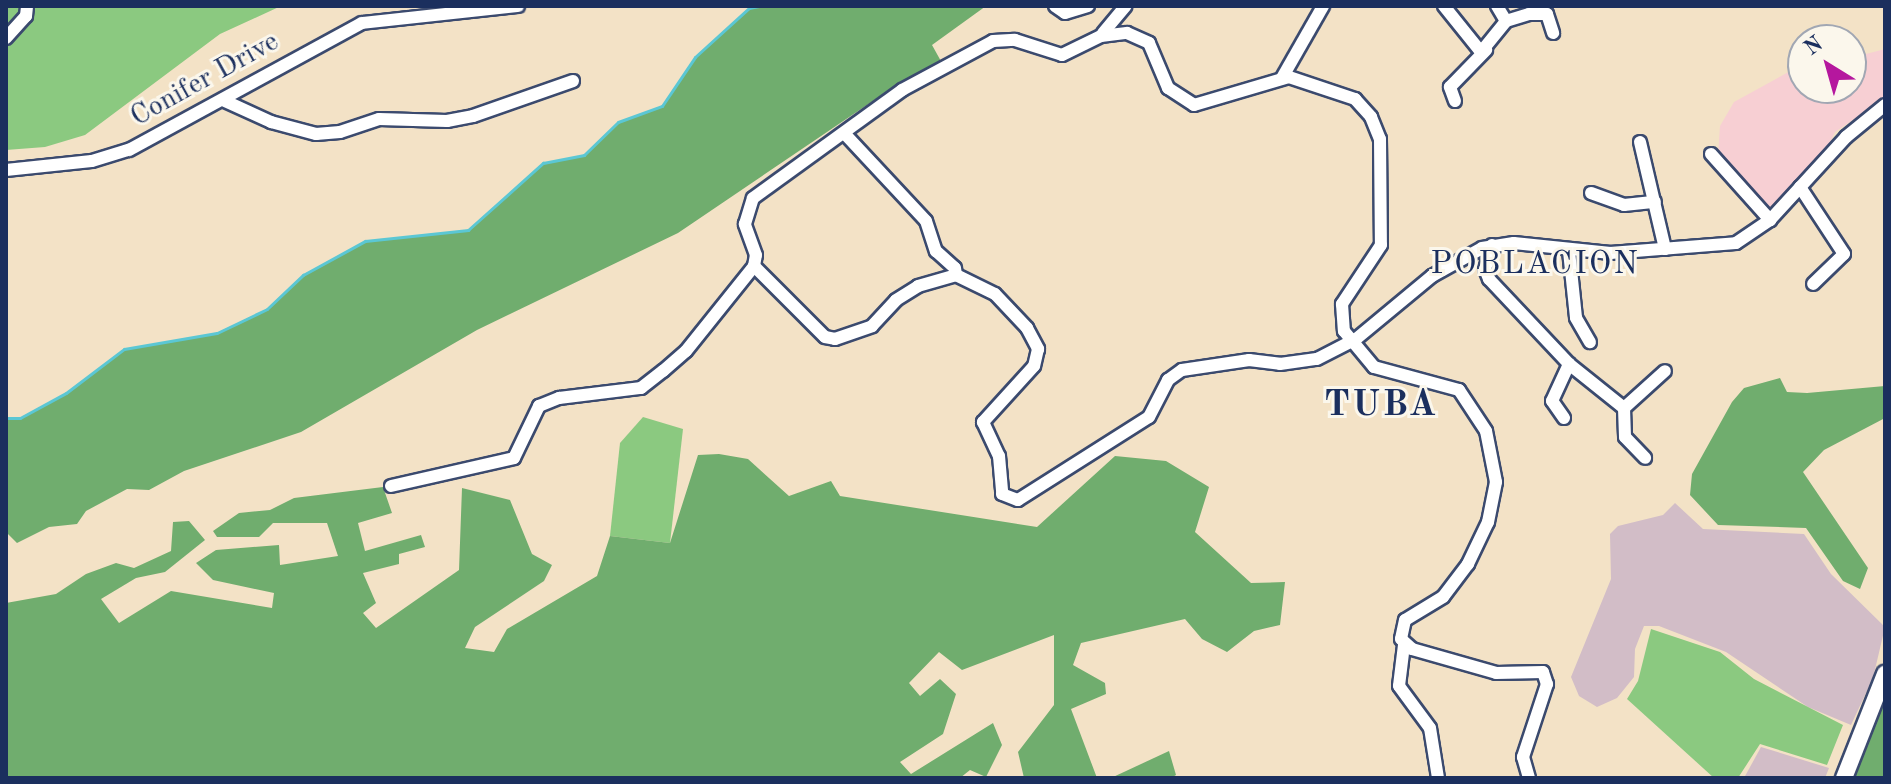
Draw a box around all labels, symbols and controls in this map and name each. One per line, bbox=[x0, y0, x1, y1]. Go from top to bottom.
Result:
north arrow bbox=[1787, 24, 1867, 104]
street label: Conifer Drive bbox=[125, 26, 285, 134]
text: N bbox=[1800, 33, 1827, 60]
district label: POBLACION bbox=[1430, 246, 1640, 284]
district label: TUBA bbox=[1324, 385, 1438, 429]

